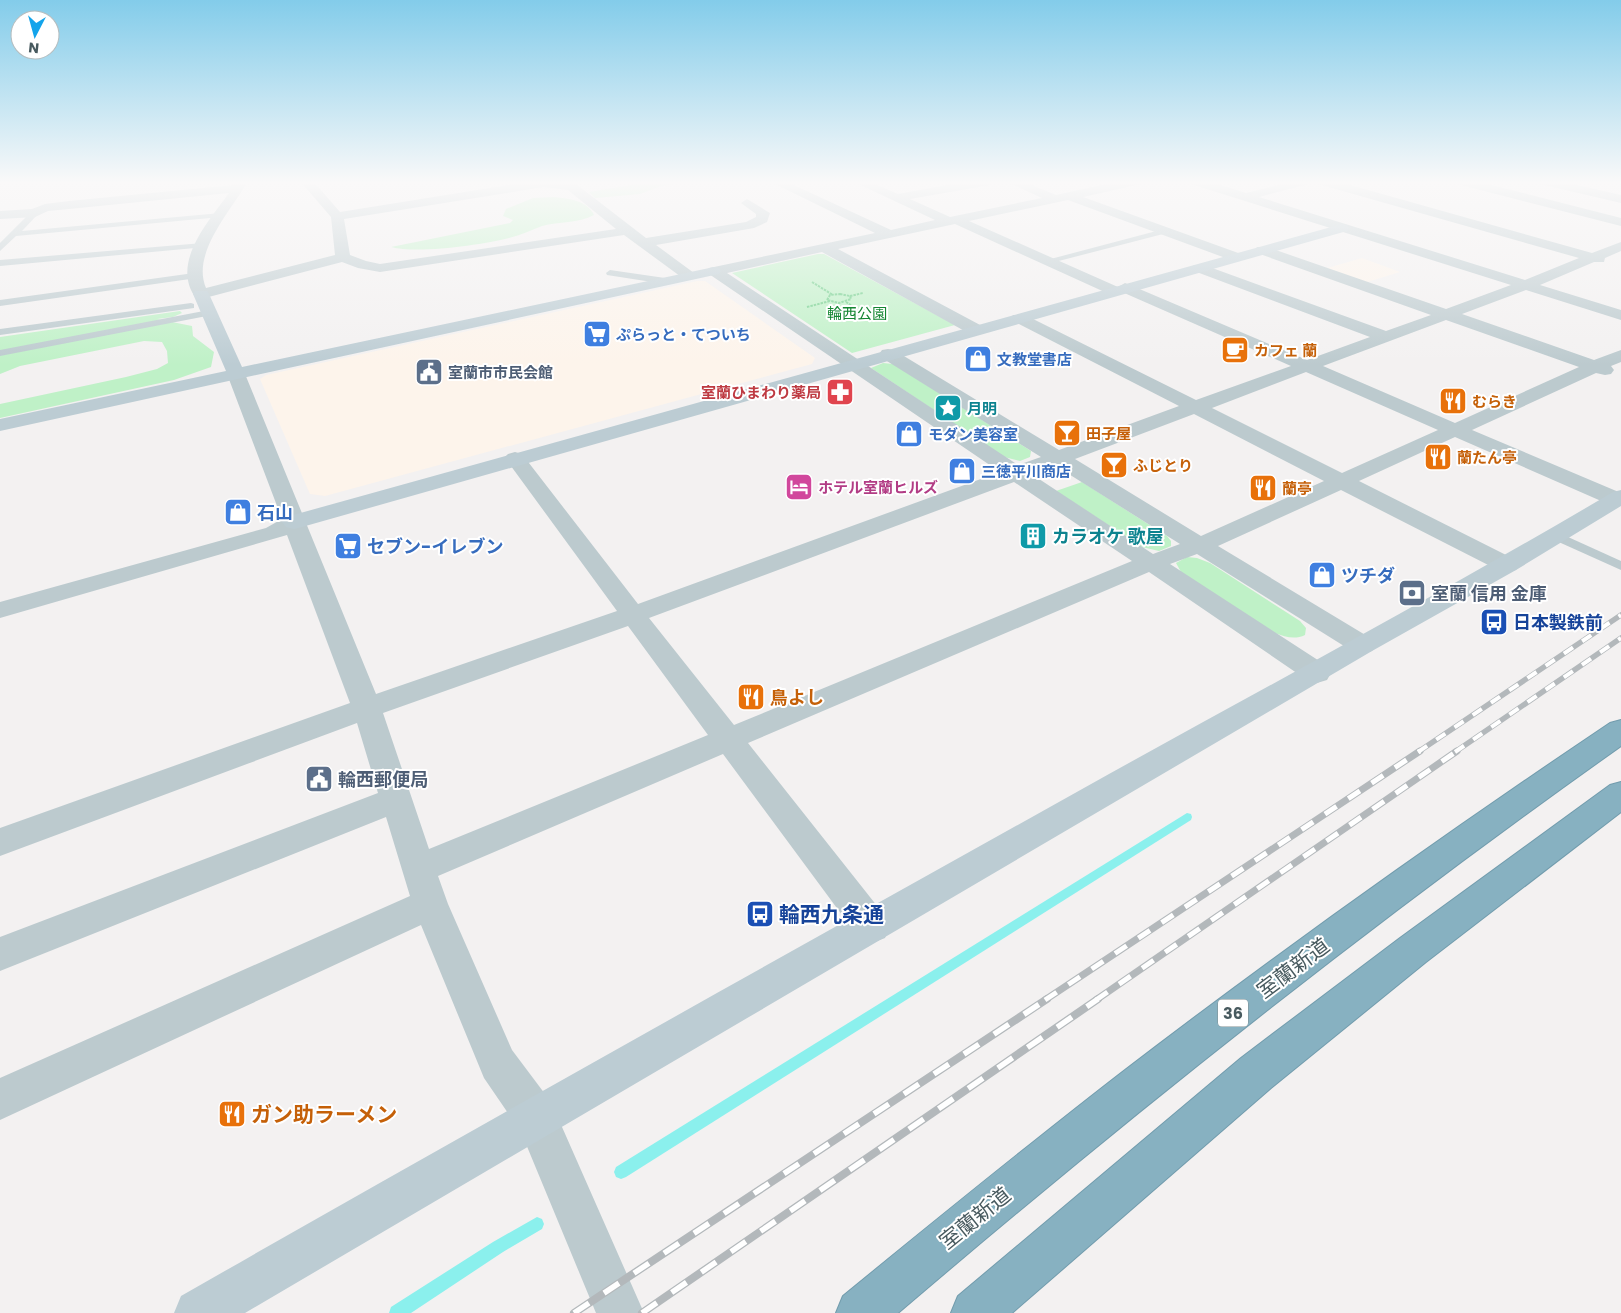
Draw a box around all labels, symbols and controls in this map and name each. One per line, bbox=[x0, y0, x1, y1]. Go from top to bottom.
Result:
north arrow bbox=[10, 10, 60, 60]
text: N bbox=[27, 37, 40, 58]
park label: 輪西公園 bbox=[827, 303, 887, 324]
supermarket icon: ぷらっと・てついち bbox=[582, 319, 612, 349]
place label: ぷらっと・てついち bbox=[616, 324, 751, 345]
cafe icon: カフェ 蘭 bbox=[1220, 335, 1250, 365]
place label: カフェ 蘭 bbox=[1254, 340, 1317, 361]
shop icon: 文教堂書店 bbox=[963, 344, 993, 374]
place label: 文教堂書店 bbox=[997, 349, 1072, 370]
public building icon: 室蘭市市民会館 bbox=[414, 357, 444, 387]
place label: 室蘭市市民会館 bbox=[448, 362, 553, 383]
pharmacy icon: 室蘭ひまわり薬局 bbox=[825, 377, 855, 407]
place label: 室蘭ひまわり薬局 bbox=[701, 382, 821, 403]
restaurant icon: むらき bbox=[1438, 386, 1468, 416]
place label: むらき bbox=[1472, 391, 1517, 412]
place icon: 月明 bbox=[933, 393, 963, 423]
place label: 月明 bbox=[967, 398, 997, 419]
bar icon: 田子屋 bbox=[1052, 418, 1082, 448]
shop icon: モダン美容室 bbox=[894, 419, 924, 449]
place label: 田子屋 bbox=[1086, 423, 1131, 444]
place label: モダン美容室 bbox=[928, 424, 1018, 445]
restaurant icon: 蘭たん亭 bbox=[1423, 442, 1453, 472]
place label: 蘭たん亭 bbox=[1457, 447, 1517, 468]
bar icon: ふじとり bbox=[1099, 450, 1129, 480]
place label: ふじとり bbox=[1133, 455, 1193, 476]
shop icon: 三徳平川商店 bbox=[947, 456, 977, 486]
place label: 三徳平川商店 bbox=[981, 461, 1071, 482]
hotel icon: ホテル室蘭ヒルズ bbox=[784, 472, 814, 502]
restaurant icon: 蘭亭 bbox=[1248, 473, 1278, 503]
place label: ホテル室蘭ヒルズ bbox=[818, 477, 938, 498]
place label: 蘭亭 bbox=[1282, 478, 1312, 499]
shop icon: 石山 bbox=[223, 497, 253, 527]
place label: 石山 bbox=[257, 500, 293, 525]
building icon: カラオケ 歌屋 bbox=[1018, 521, 1048, 551]
place label: カラオケ 歌屋 bbox=[1052, 524, 1164, 549]
supermarket icon: セブン-イレブン bbox=[333, 531, 363, 561]
place label: セブン-イレブン bbox=[367, 534, 503, 559]
shop icon: ツチダ bbox=[1307, 560, 1337, 590]
place label: ツチダ bbox=[1341, 563, 1395, 588]
bank icon: 室蘭 信用 金庫 bbox=[1397, 578, 1427, 608]
place label: 室蘭 信用 金庫 bbox=[1431, 581, 1547, 606]
bus stop icon: 日本製鉄前 bbox=[1479, 607, 1509, 637]
place label: 日本製鉄前 bbox=[1513, 610, 1603, 635]
restaurant icon: 鳥よし bbox=[736, 682, 766, 712]
place label: 鳥よし bbox=[770, 685, 824, 710]
public building icon: 輪西郵便局 bbox=[304, 764, 334, 794]
place label: 輪西郵便局 bbox=[338, 767, 428, 792]
bus stop icon: 輪西九条通 bbox=[745, 899, 775, 929]
place label: 輪西九条通 bbox=[779, 900, 884, 929]
street label: 室蘭新道 bbox=[1251, 931, 1335, 1005]
road number: 36 bbox=[1218, 1000, 1248, 1026]
restaurant icon: ガン助ラーメン bbox=[217, 1099, 247, 1129]
place label: ガン助ラーメン bbox=[251, 1100, 397, 1129]
street label: 室蘭新道 bbox=[933, 1180, 1017, 1256]

